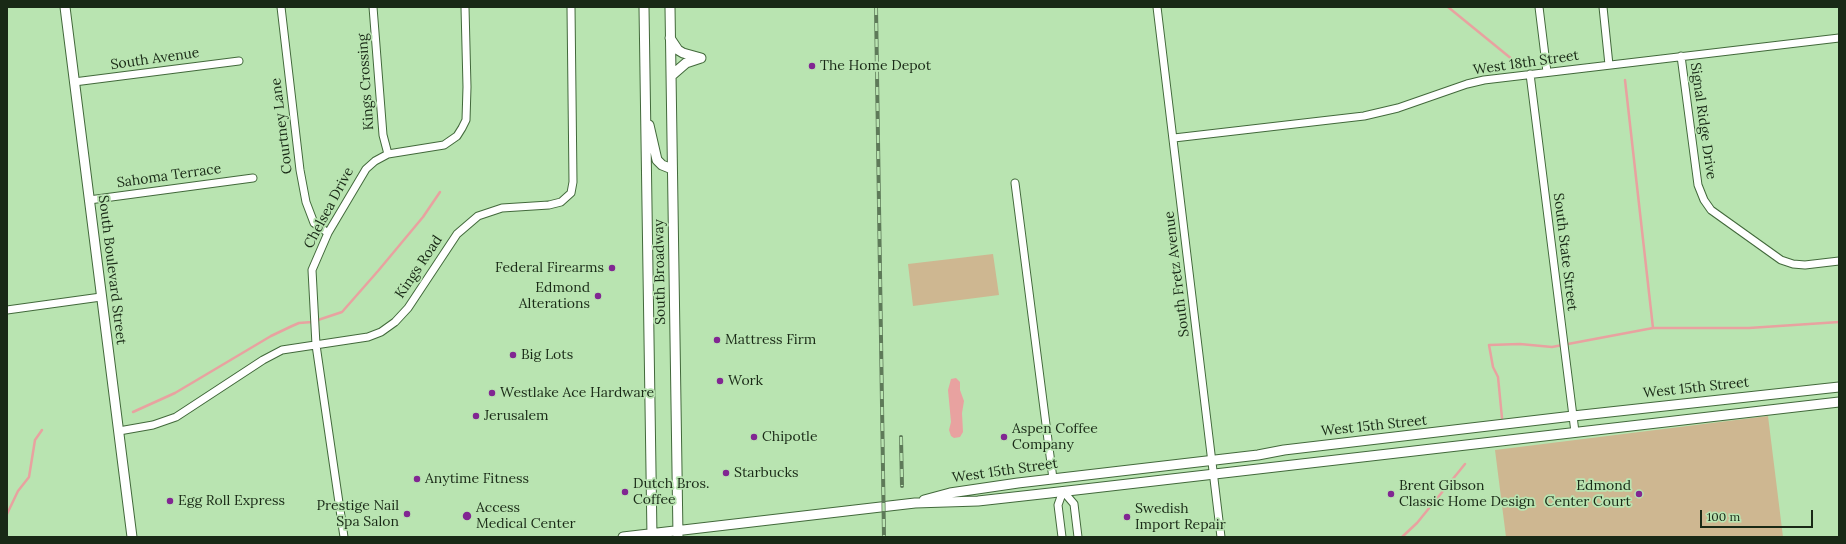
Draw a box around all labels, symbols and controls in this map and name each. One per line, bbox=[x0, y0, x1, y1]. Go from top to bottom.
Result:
street label: Kings Crossing bbox=[354, 33, 378, 131]
street label: South Avenue bbox=[110, 44, 200, 74]
street label: West 18th Street bbox=[1472, 47, 1580, 79]
place label: The Home Depot bbox=[820, 58, 931, 74]
marker: The Home Depot bbox=[807, 61, 817, 71]
street label: Signal Ridge Drive bbox=[1686, 62, 1720, 180]
street label: Courtney Lane bbox=[268, 77, 296, 175]
street label: Sahoma Terrace bbox=[116, 160, 222, 192]
street label: Chelsea Drive bbox=[301, 165, 357, 251]
street label: South State Street bbox=[1549, 192, 1581, 312]
street label: South Boulevard Street bbox=[94, 194, 130, 346]
street label: South Fretz Avenue bbox=[1161, 210, 1193, 338]
street label: South Broadway bbox=[651, 219, 669, 325]
street label: Kings Road bbox=[392, 232, 446, 302]
place label: Federal Firearms bbox=[495, 260, 604, 276]
marker: Federal Firearms bbox=[607, 263, 617, 273]
place label: Edmond Alterations bbox=[519, 280, 590, 312]
marker: Edmond Alterations bbox=[593, 291, 603, 301]
place label: Mattress Firm bbox=[725, 332, 816, 348]
marker: Mattress Firm bbox=[712, 335, 722, 345]
place label: Big Lots bbox=[521, 347, 573, 363]
marker: Big Lots bbox=[508, 350, 518, 360]
place label: Work bbox=[728, 373, 763, 389]
street label: West 15th Street bbox=[1642, 374, 1750, 402]
marker: Work bbox=[715, 376, 725, 386]
place label: Westlake Ace Hardware bbox=[500, 385, 654, 401]
marker: Westlake Ace Hardware bbox=[487, 388, 497, 398]
place label: Jerusalem bbox=[484, 408, 549, 424]
marker: Jerusalem bbox=[471, 411, 481, 421]
street label: West 15th Street bbox=[1320, 412, 1428, 440]
place label: Aspen Coffee Company bbox=[1012, 421, 1098, 454]
place label: Chipotle bbox=[762, 429, 817, 445]
marker: Chipotle bbox=[749, 432, 759, 442]
marker: Aspen Coffee Company bbox=[999, 432, 1009, 442]
street label: West 15th Street bbox=[951, 455, 1059, 487]
place label: Starbucks bbox=[734, 465, 798, 481]
marker: Starbucks bbox=[721, 468, 731, 478]
place label: Anytime Fitness bbox=[425, 471, 529, 487]
marker: Anytime Fitness bbox=[412, 474, 422, 484]
place label: Dutch Bros. Coffee bbox=[633, 476, 709, 508]
place label: Brent Gibson Classic Home Design bbox=[1399, 478, 1535, 510]
place label: Edmond Center Court bbox=[1545, 478, 1631, 510]
marker: Dutch Bros. Coffee bbox=[620, 487, 630, 497]
marker: Brent Gibson Classic Home Design bbox=[1386, 489, 1396, 499]
marker: Edmond Center Court bbox=[1634, 489, 1644, 499]
place label: Egg Roll Express bbox=[178, 493, 285, 509]
marker: Egg Roll Express bbox=[165, 496, 175, 506]
place label: Prestige Nail Spa Salon bbox=[317, 498, 399, 530]
place label: Access Medical Center bbox=[476, 500, 576, 532]
place label: Swedish Import Repair bbox=[1135, 501, 1226, 534]
scale bar bbox=[1702, 502, 1815, 528]
marker: Prestige Nail Spa Salon bbox=[402, 509, 412, 519]
text: 100 m bbox=[1707, 509, 1740, 524]
marker: Access Medical Center bbox=[461, 510, 473, 522]
marker: Swedish Import Repair bbox=[1122, 512, 1132, 522]

